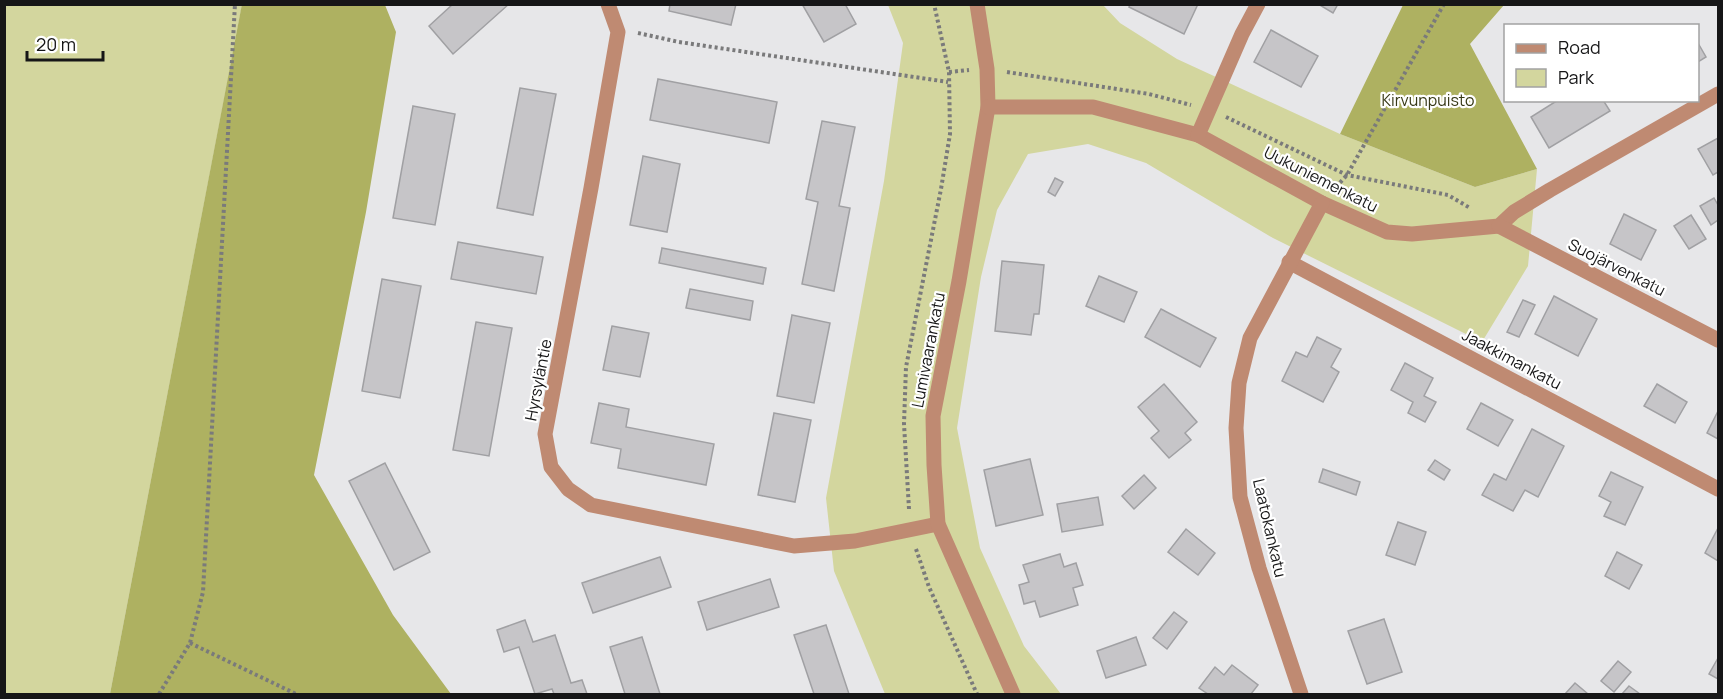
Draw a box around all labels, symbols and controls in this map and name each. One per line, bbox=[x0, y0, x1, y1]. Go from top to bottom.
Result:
scale bar bbox=[27, 24, 104, 62]
legend bbox=[1504, 24, 1699, 102]
text: 20 m bbox=[36, 32, 76, 56]
text: Road bbox=[1558, 35, 1601, 59]
text: Park bbox=[1558, 65, 1595, 89]
park label: Kirvunpuisto bbox=[1382, 89, 1474, 111]
street label: Uukuniemenkatu bbox=[1260, 141, 1382, 217]
street label: Suojärvenkatu bbox=[1564, 233, 1670, 301]
street label: Lumivaarankatu bbox=[906, 290, 950, 410]
street label: Jaakkimankatu bbox=[1458, 324, 1566, 394]
street label: Hyrsyläntie bbox=[519, 337, 557, 423]
street label: Laatokankatu bbox=[1248, 477, 1292, 579]

